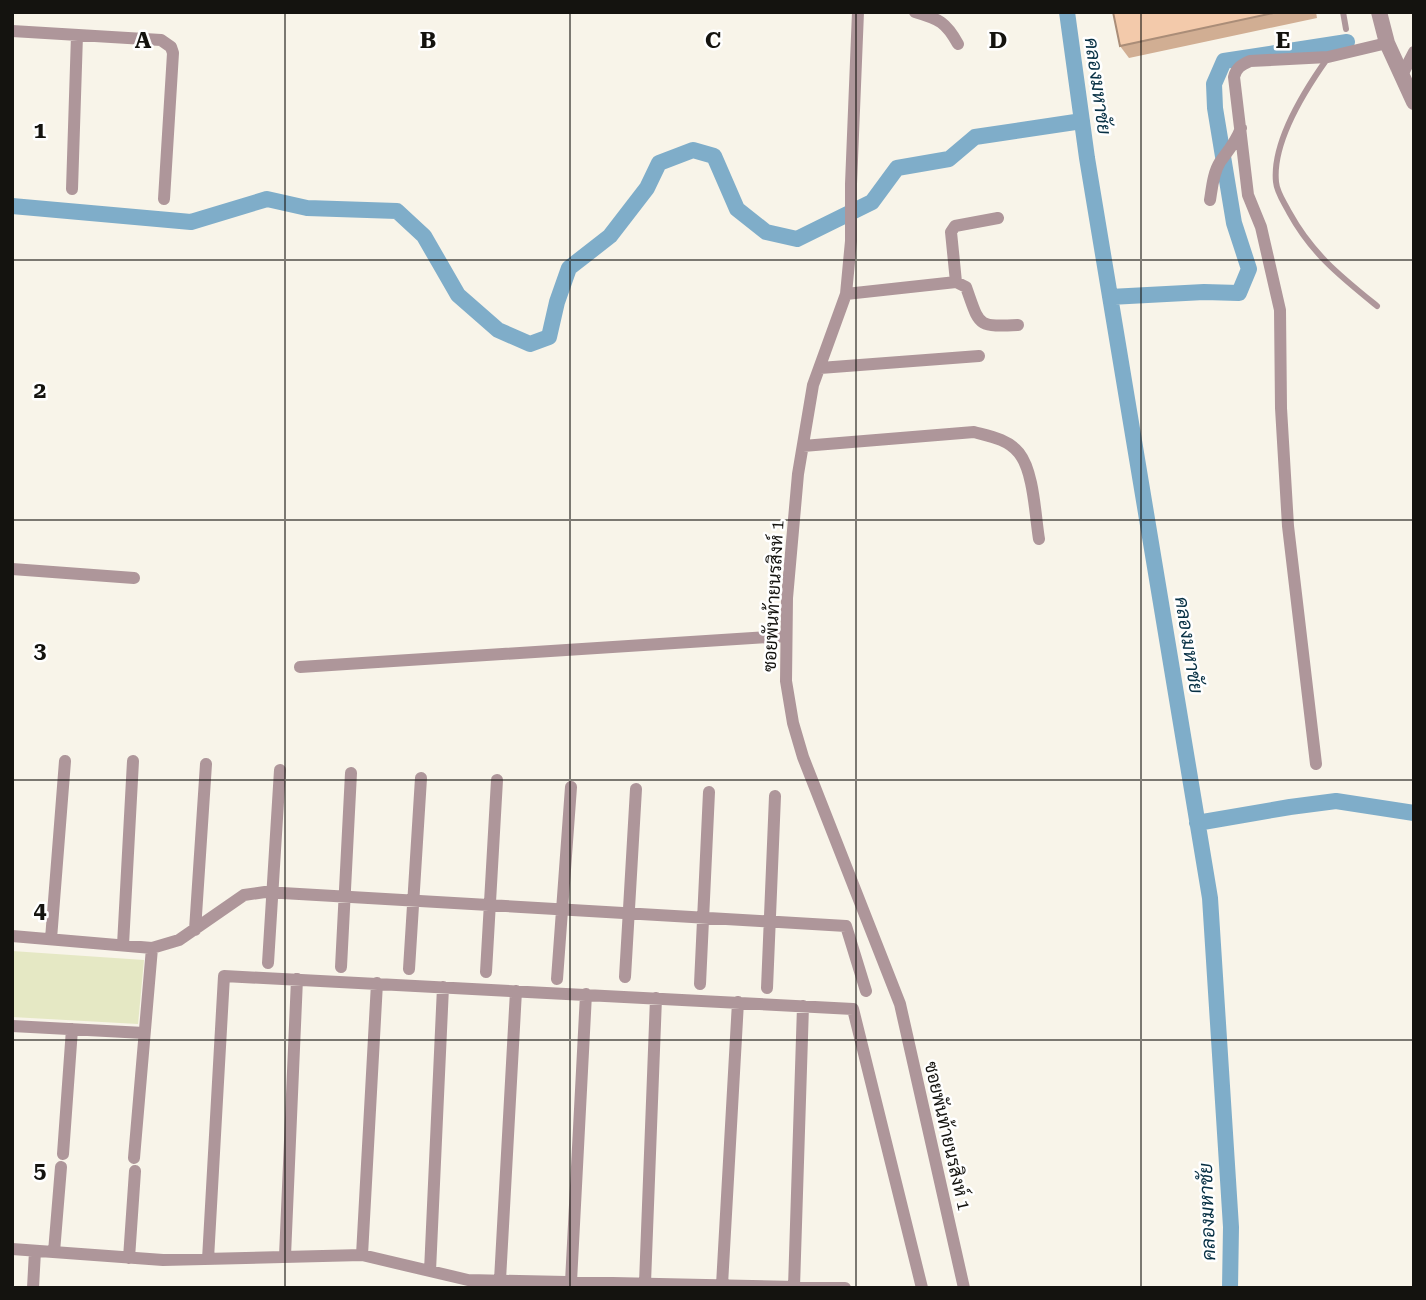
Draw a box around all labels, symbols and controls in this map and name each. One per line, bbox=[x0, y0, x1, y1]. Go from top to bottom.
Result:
text: A bbox=[135, 27, 152, 54]
text: B bbox=[420, 27, 436, 54]
text: C bbox=[705, 27, 721, 54]
text: D bbox=[989, 27, 1007, 54]
text: E bbox=[1276, 27, 1290, 54]
water label: คลองมหาชัย bbox=[1080, 36, 1116, 136]
text: 1 bbox=[34, 117, 47, 144]
text: 2 bbox=[34, 377, 46, 404]
street label: ซอยพันท้ายนรสิงห์ 1 bbox=[757, 519, 787, 672]
water label: คลองมหาชัย bbox=[1170, 595, 1208, 695]
text: 3 bbox=[34, 637, 47, 664]
text: 4 bbox=[34, 897, 47, 924]
street label: ซอยพันท้ายนรสิงห์ 1 bbox=[921, 1059, 977, 1212]
text: 5 bbox=[34, 1157, 47, 1184]
water label: คลองมหาชัย bbox=[1194, 1163, 1220, 1261]

